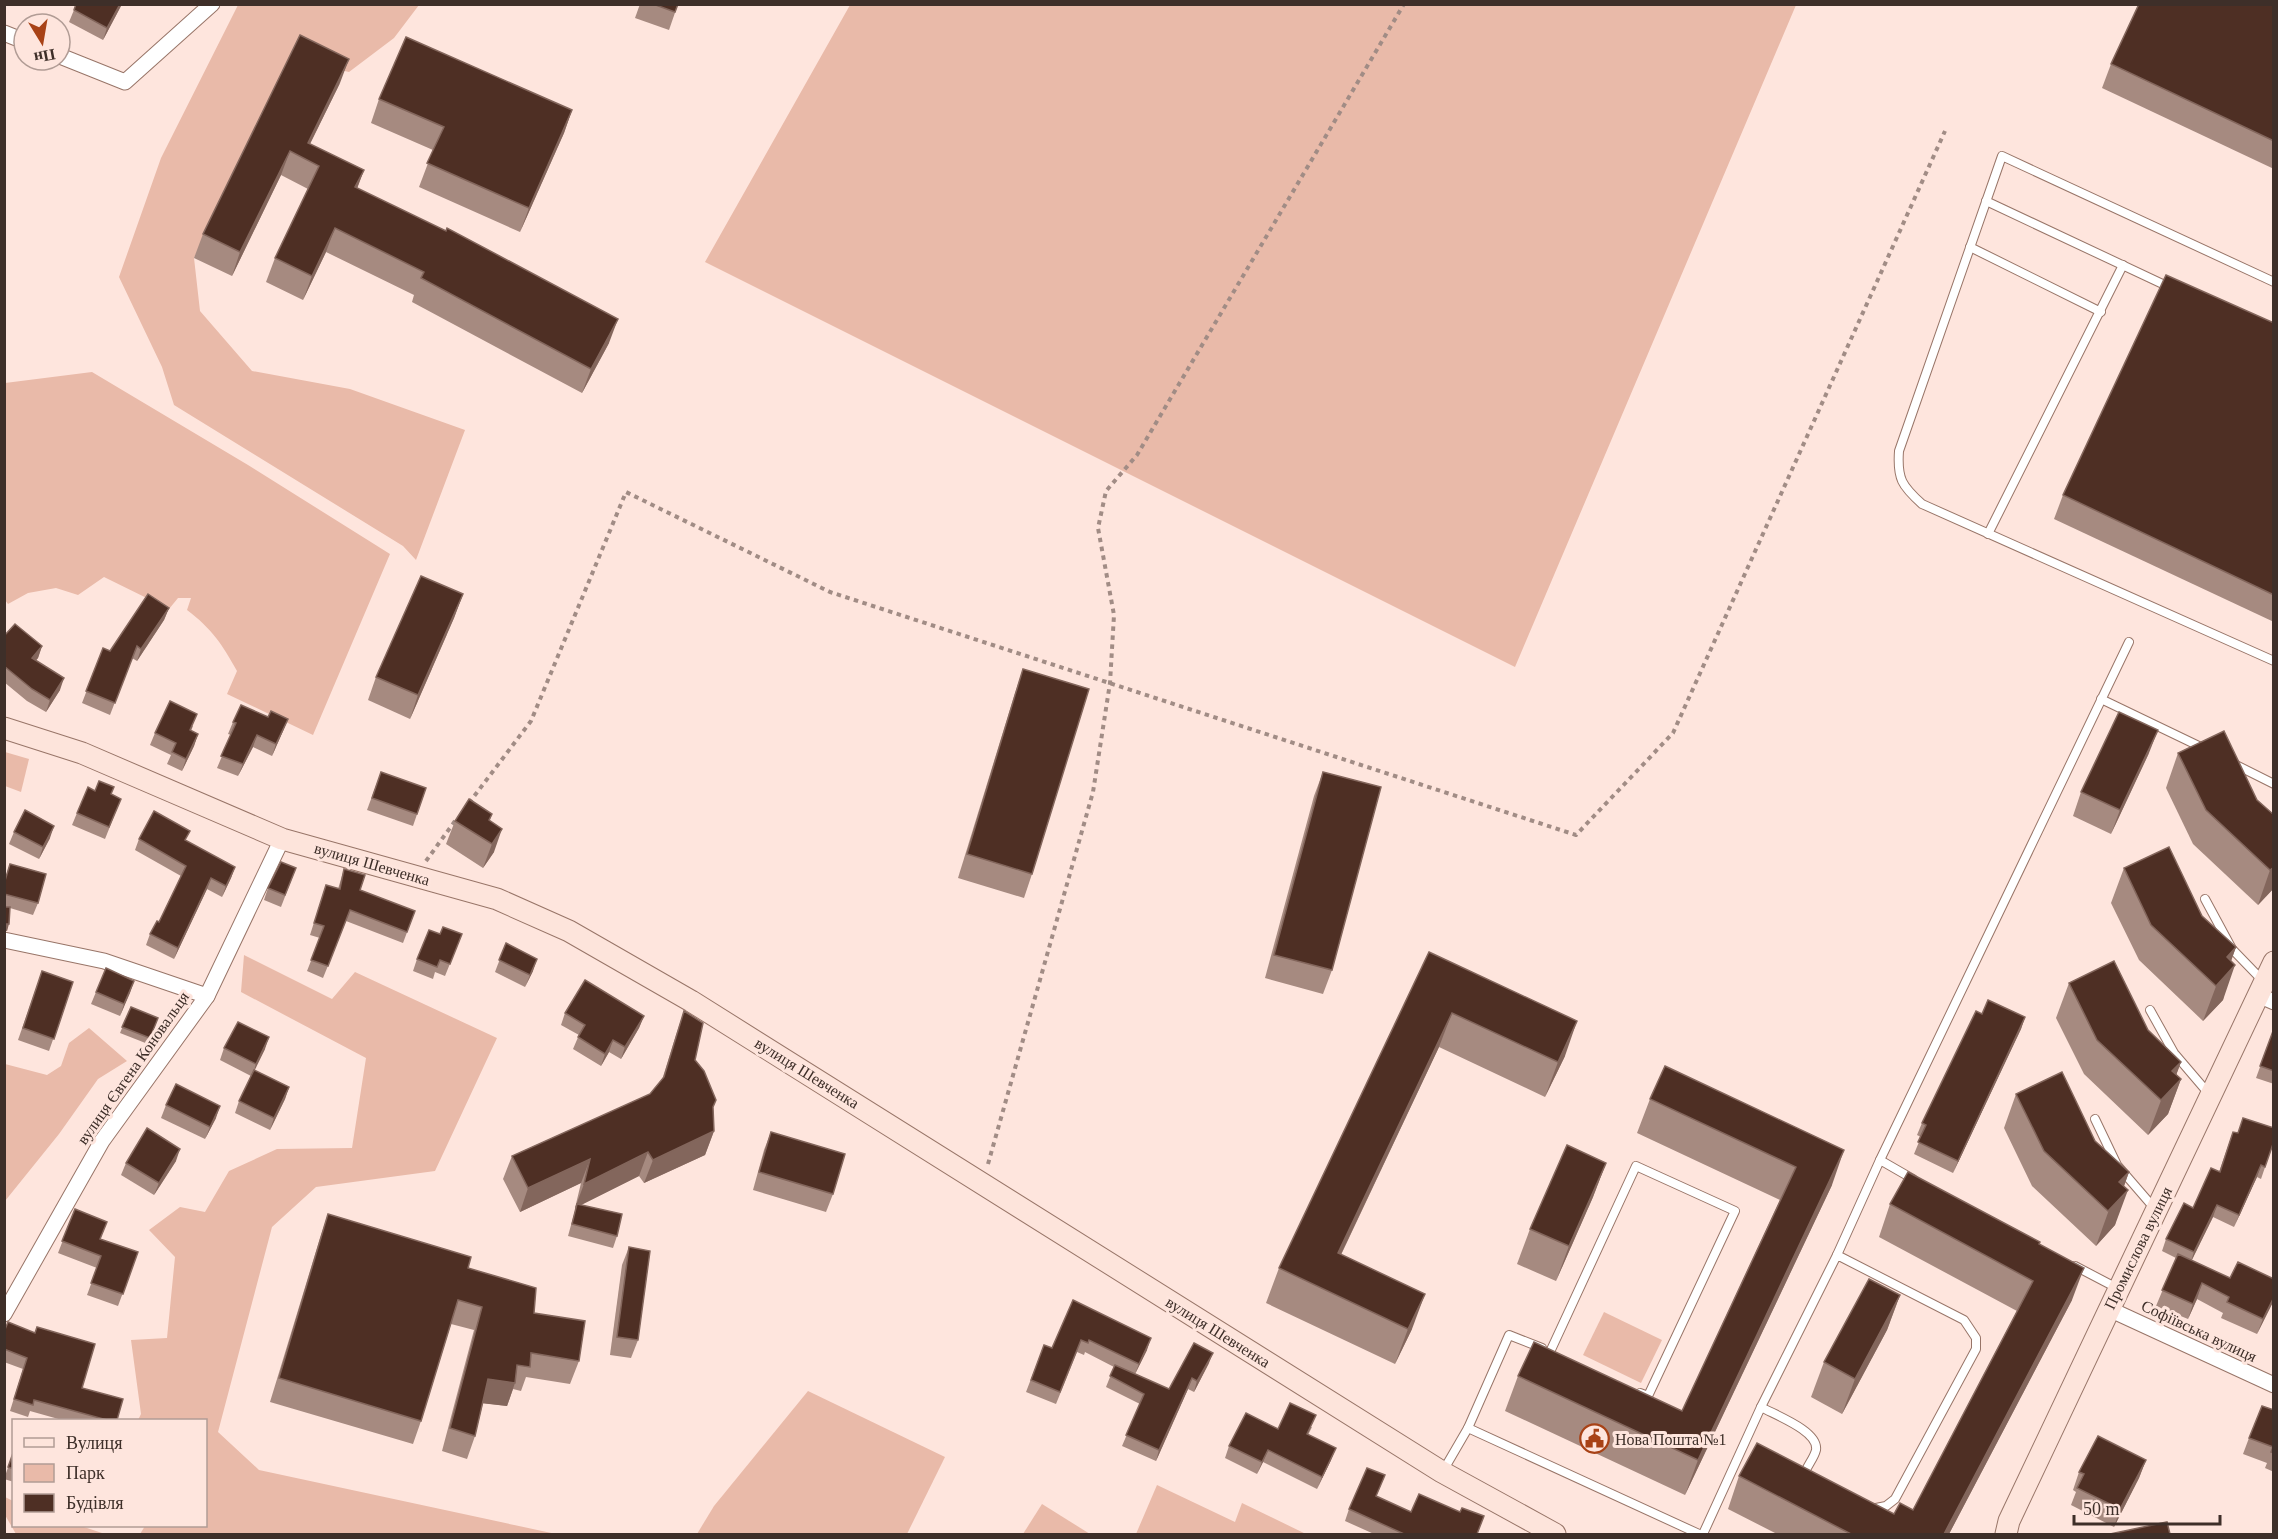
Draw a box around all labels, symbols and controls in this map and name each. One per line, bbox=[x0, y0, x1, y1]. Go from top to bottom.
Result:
north arrow bbox=[12, 12, 72, 72]
text: Пн bbox=[33, 46, 57, 67]
street label: вулиця Шевченка bbox=[312, 839, 432, 890]
street label: вулиця Євгена Коновальця bbox=[74, 988, 193, 1148]
street label: вулиця Шевченка bbox=[751, 1034, 862, 1113]
street label: Промислова вулиця bbox=[2101, 1183, 2176, 1312]
street label: вулиця Шевченка bbox=[1162, 1293, 1273, 1372]
street label: Софіївська вулиця bbox=[2138, 1297, 2260, 1366]
legend bbox=[12, 1419, 207, 1527]
public building icon: Нова Пошта №1 bbox=[1578, 1423, 1610, 1455]
place label: Нова Пошта №1 bbox=[1615, 1431, 1726, 1448]
text: Вулиця bbox=[66, 1433, 123, 1453]
text: Парк bbox=[66, 1463, 105, 1483]
scale bar bbox=[2074, 1488, 2220, 1526]
text: Будівля bbox=[66, 1493, 123, 1513]
text: 50 m bbox=[2083, 1499, 2120, 1519]

